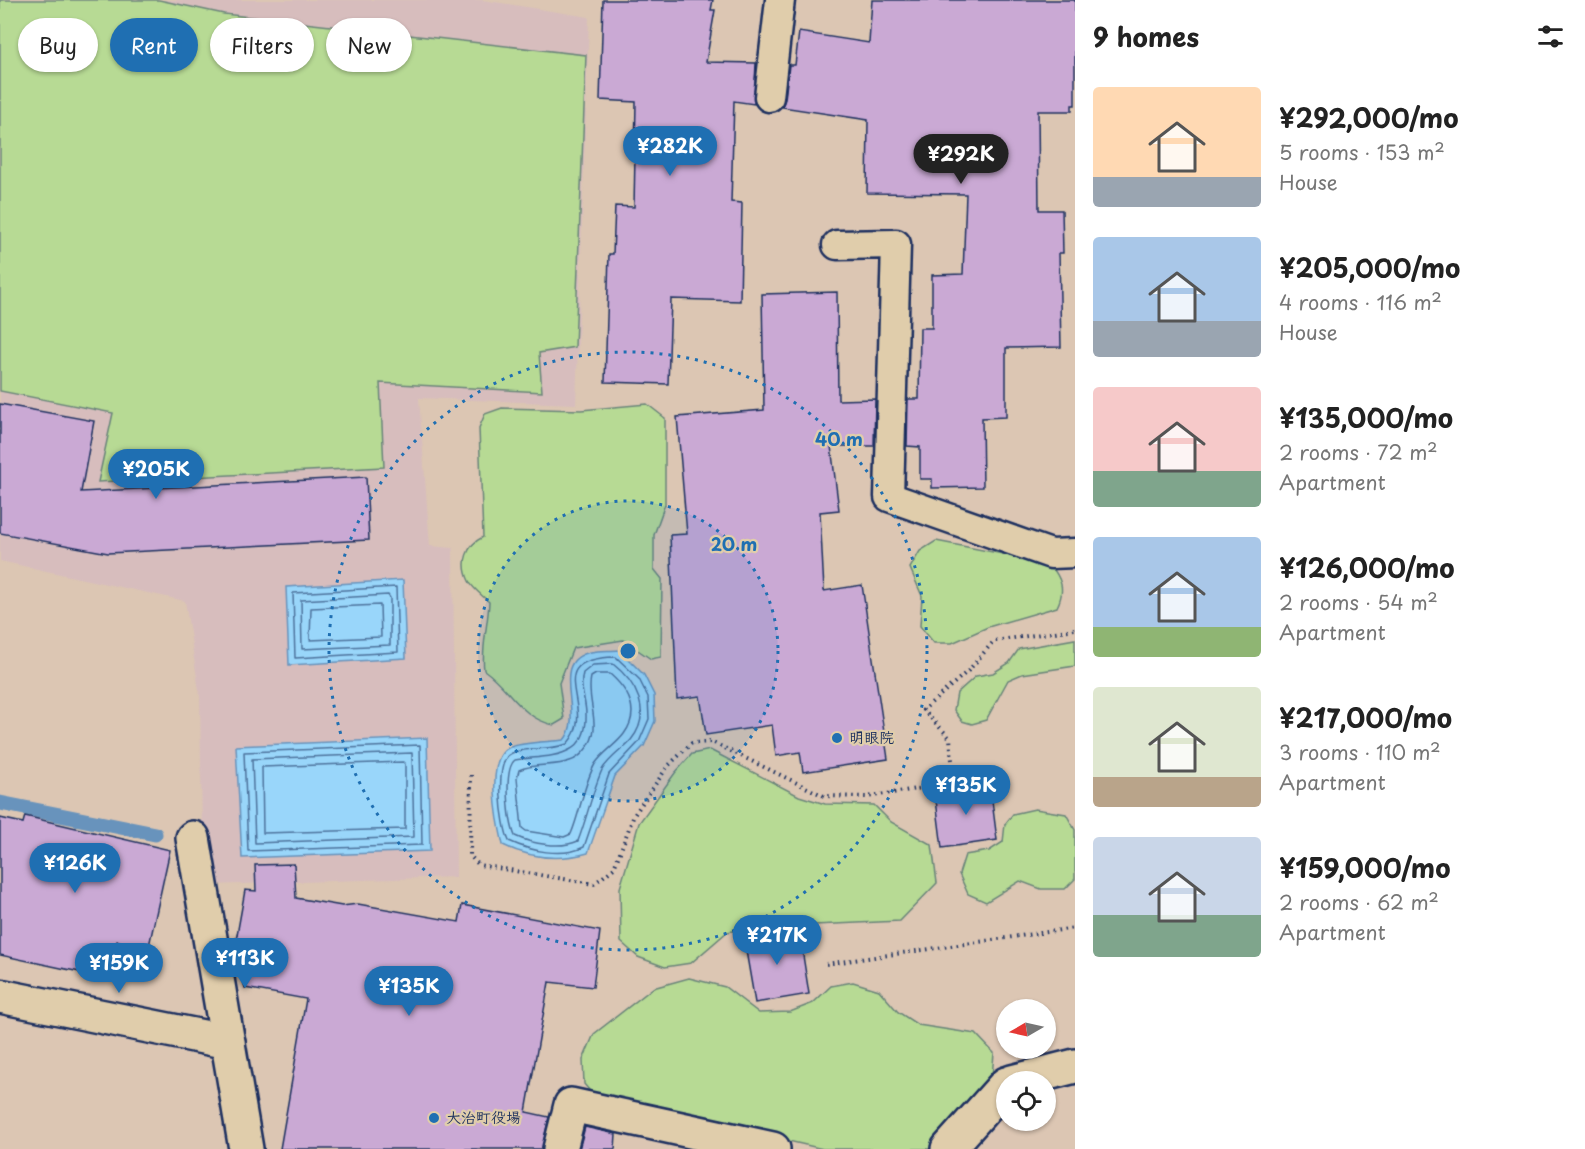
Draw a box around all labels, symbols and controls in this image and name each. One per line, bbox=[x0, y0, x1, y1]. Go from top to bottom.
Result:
text: 9 homes bbox=[1093, 17, 1199, 56]
chip: Buy bbox=[18, 18, 98, 72]
chip: Rent bbox=[110, 18, 198, 72]
chip: Filters bbox=[210, 18, 314, 72]
chip: New bbox=[326, 18, 412, 72]
icon: filters bbox=[1534, 20, 1567, 53]
text: ¥292,000/mo bbox=[1279, 98, 1458, 137]
icon: home bbox=[1141, 111, 1213, 183]
pin: ¥282K bbox=[628, 126, 712, 177]
text: ¥282K bbox=[637, 130, 703, 160]
pin: ¥292K bbox=[919, 134, 1003, 185]
text: 5 rooms · 153 m² bbox=[1279, 137, 1445, 167]
text: ¥292K bbox=[928, 138, 994, 168]
text: House bbox=[1279, 167, 1338, 197]
text: ¥205,000/mo bbox=[1279, 248, 1460, 287]
icon: home bbox=[1141, 261, 1213, 333]
text: 4 rooms · 116 m² bbox=[1279, 287, 1442, 317]
text: House bbox=[1279, 317, 1338, 347]
text: ¥135,000/mo bbox=[1279, 398, 1453, 437]
icon: home bbox=[1141, 411, 1213, 483]
text: 40 m bbox=[815, 425, 863, 452]
text: 2 rooms · 72 m² bbox=[1279, 437, 1438, 467]
pin: ¥205K bbox=[114, 449, 198, 500]
text: ¥205K bbox=[122, 453, 190, 483]
text: Apartment bbox=[1279, 467, 1386, 497]
text: 20 m bbox=[711, 530, 757, 557]
text: ¥126,000/mo bbox=[1279, 548, 1455, 587]
icon: home bbox=[1141, 561, 1213, 633]
text: 2 rooms · 54 m² bbox=[1279, 587, 1438, 617]
text: Apartment bbox=[1279, 617, 1386, 647]
centre of rings bbox=[618, 641, 638, 661]
text: ¥217,000/mo bbox=[1279, 698, 1452, 737]
icon: home bbox=[1141, 711, 1213, 783]
place label: 明眼院 bbox=[849, 725, 894, 748]
marker: 明眼院 bbox=[830, 731, 844, 745]
text: 3 rooms · 110 m² bbox=[1279, 737, 1441, 767]
pin: ¥135K bbox=[924, 765, 1008, 816]
text: Apartment bbox=[1279, 767, 1386, 797]
text: ¥135K bbox=[935, 769, 997, 799]
pin: ¥126K bbox=[33, 843, 117, 894]
text: ¥126K bbox=[43, 847, 107, 877]
text: ¥159,000/mo bbox=[1279, 848, 1450, 887]
icon: home bbox=[1141, 861, 1213, 933]
text: 2 rooms · 62 m² bbox=[1279, 887, 1439, 917]
pin: ¥217K bbox=[735, 915, 819, 966]
text: Apartment bbox=[1279, 917, 1386, 947]
text: ¥217K bbox=[747, 919, 807, 949]
pin: ¥113K bbox=[203, 938, 287, 989]
text: ¥113K bbox=[215, 942, 275, 972]
pin: ¥159K bbox=[77, 943, 161, 994]
text: ¥159K bbox=[89, 947, 149, 977]
pin: ¥135K bbox=[367, 966, 451, 1017]
text: ¥135K bbox=[378, 970, 440, 1000]
north arrow bbox=[996, 999, 1056, 1059]
map controls bbox=[996, 999, 1056, 1131]
button: locate bbox=[996, 1071, 1056, 1131]
place label: 大治町役場 bbox=[446, 1105, 521, 1128]
marker: 大治町役場 bbox=[427, 1111, 441, 1125]

